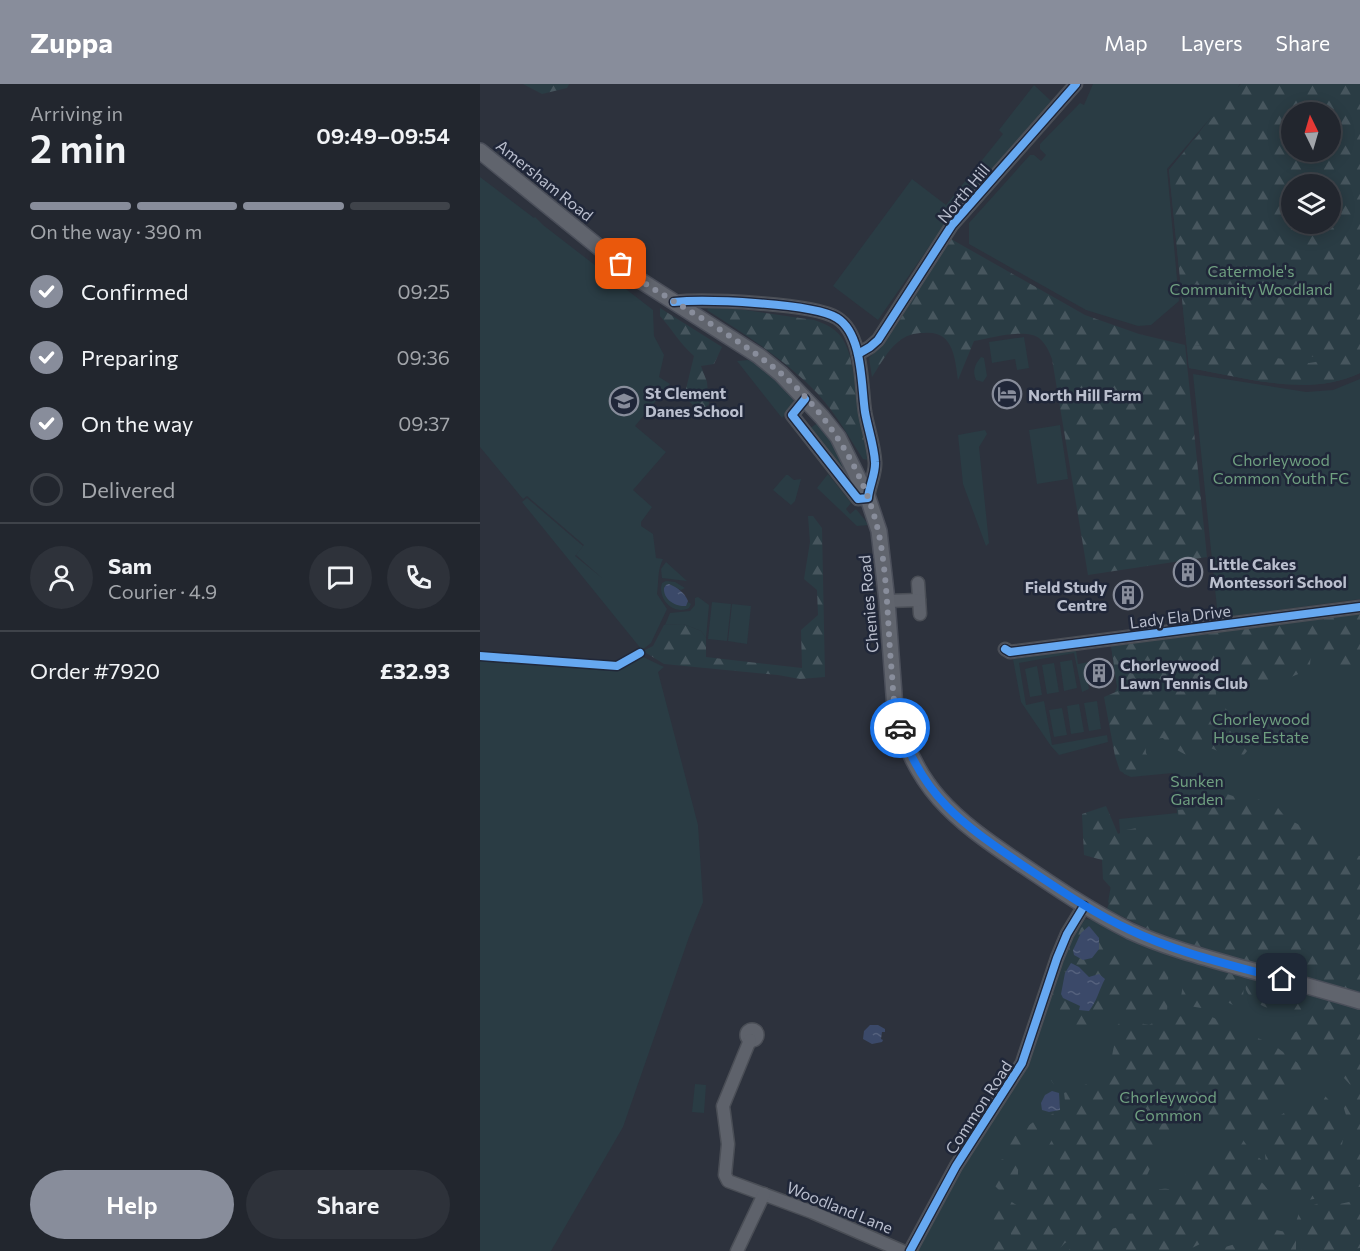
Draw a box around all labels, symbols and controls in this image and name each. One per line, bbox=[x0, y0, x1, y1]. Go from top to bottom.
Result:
text: Zuppa bbox=[30, 25, 113, 59]
text: Map bbox=[1104, 30, 1148, 55]
text: Layers bbox=[1181, 30, 1243, 55]
text: Share bbox=[1276, 30, 1330, 55]
text: Arriving in bbox=[30, 101, 123, 125]
north arrow bbox=[1281, 102, 1341, 162]
map controls bbox=[1281, 102, 1341, 234]
text: 09:49–09:54 bbox=[316, 122, 450, 149]
text: 2 min bbox=[30, 123, 127, 171]
street label: Amersham Road bbox=[493, 135, 597, 225]
street label: North Hill bbox=[933, 160, 993, 226]
button: layers bbox=[1281, 174, 1341, 234]
text: On the way · 390 m bbox=[30, 219, 202, 243]
pin bbox=[595, 238, 646, 289]
icon: bag bbox=[604, 247, 637, 280]
park label: Catermole's Community Woodland bbox=[1170, 261, 1332, 298]
icon: check bbox=[30, 275, 63, 308]
text: Confirmed bbox=[81, 278, 188, 305]
text: 09:25 bbox=[398, 279, 450, 303]
icon: check bbox=[30, 341, 63, 374]
text: Preparing bbox=[81, 344, 178, 371]
text: 09:36 bbox=[397, 345, 450, 369]
hotel icon: North Hill Farm bbox=[991, 378, 1023, 410]
place label: St Clement Danes School bbox=[645, 383, 743, 420]
school or university icon: St Clement Danes School bbox=[608, 385, 640, 417]
place label: North Hill Farm bbox=[1028, 385, 1141, 404]
icon: check bbox=[30, 407, 63, 440]
text: On the way bbox=[81, 410, 193, 437]
text: 09:37 bbox=[398, 411, 450, 435]
park label: Chorleywood Common Youth FC bbox=[1213, 450, 1349, 487]
text: Delivered bbox=[81, 476, 175, 503]
button: person bbox=[30, 546, 93, 609]
button: chat bbox=[309, 546, 372, 609]
button: phone bbox=[387, 546, 450, 609]
text: Sam bbox=[108, 552, 152, 579]
street label: Chenies Road bbox=[854, 554, 882, 654]
place label: Little Cakes Montessori School bbox=[1209, 554, 1347, 591]
building icon: Little Cakes Montessori School bbox=[1172, 556, 1204, 588]
place label: Field Study Centre bbox=[1025, 577, 1107, 614]
text: Courier · 4.9 bbox=[108, 579, 217, 603]
building icon: Field Study Centre bbox=[1112, 579, 1144, 611]
street label: Lady Ela Drive bbox=[1128, 600, 1232, 632]
place label: Chorleywood Lawn Tennis Club bbox=[1120, 655, 1248, 692]
text: Order #7920 bbox=[30, 657, 160, 684]
text: £32.93 bbox=[380, 657, 450, 684]
building icon: Chorleywood Lawn Tennis Club bbox=[1083, 657, 1115, 689]
courier bbox=[870, 698, 930, 758]
park label: Chorleywood House Estate bbox=[1212, 709, 1310, 746]
icon: car bbox=[884, 712, 917, 745]
park label: Sunken Garden bbox=[1170, 771, 1224, 808]
pin bbox=[1256, 953, 1307, 1004]
icon: home bbox=[1265, 962, 1298, 995]
street label: Common Road bbox=[941, 1057, 1015, 1157]
park label: Chorleywood Common bbox=[1119, 1087, 1217, 1124]
button: Help bbox=[30, 1170, 234, 1239]
button: Share bbox=[246, 1170, 450, 1239]
street label: Woodland Lane bbox=[784, 1177, 896, 1237]

